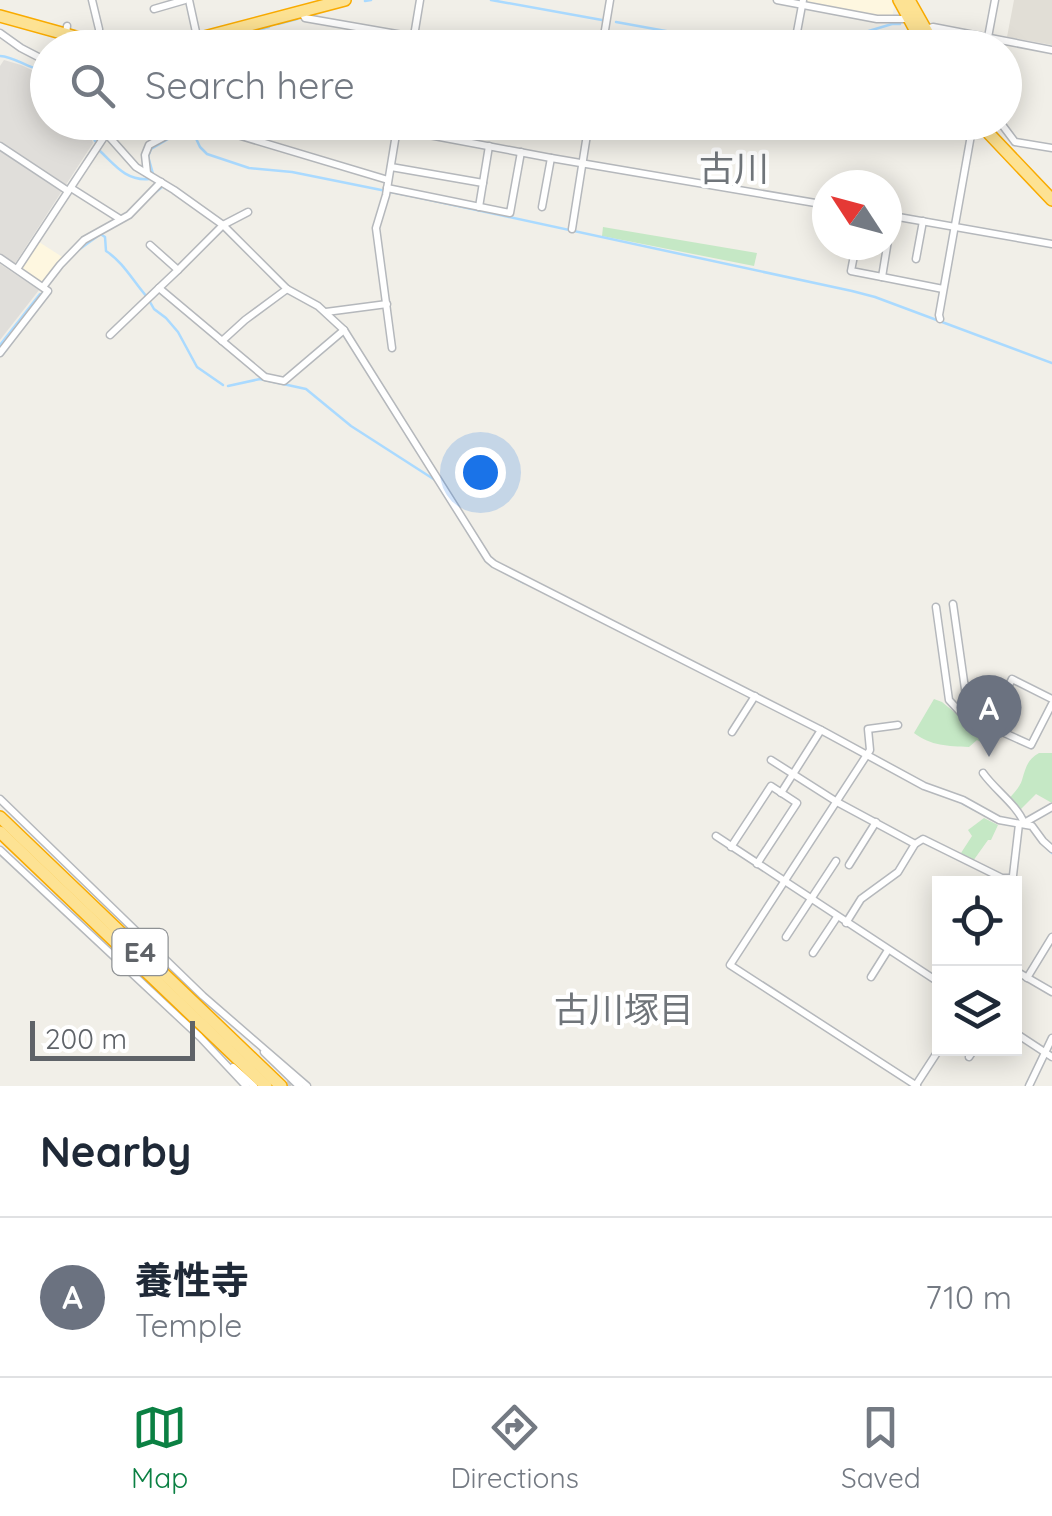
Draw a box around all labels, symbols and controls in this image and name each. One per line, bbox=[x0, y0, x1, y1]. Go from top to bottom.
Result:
search box bbox=[30, 30, 1022, 140]
icon: search bbox=[65, 58, 120, 113]
text: Search here bbox=[145, 61, 355, 109]
district label: 古川 bbox=[699, 146, 769, 190]
north arrow bbox=[812, 170, 902, 260]
your location bbox=[455, 447, 506, 498]
pin: A bbox=[956, 674, 1022, 757]
map controls bbox=[932, 876, 1022, 1056]
button: locate bbox=[932, 876, 1022, 966]
road number: E4 bbox=[112, 929, 168, 975]
button: layers bbox=[932, 966, 1022, 1056]
district label: 古川塚目 bbox=[554, 987, 694, 1031]
scale bar bbox=[30, 1016, 195, 1060]
text: 200 m bbox=[45, 1021, 127, 1056]
text: Nearby bbox=[40, 1125, 191, 1178]
text: 養性寺 bbox=[135, 1256, 249, 1304]
text: A bbox=[62, 1277, 83, 1317]
text: 710 m bbox=[925, 1277, 1012, 1317]
text: Temple bbox=[135, 1305, 242, 1345]
tab: Map bbox=[131, 1400, 188, 1495]
tab: Directions bbox=[450, 1400, 579, 1495]
tab: Saved bbox=[841, 1400, 921, 1495]

